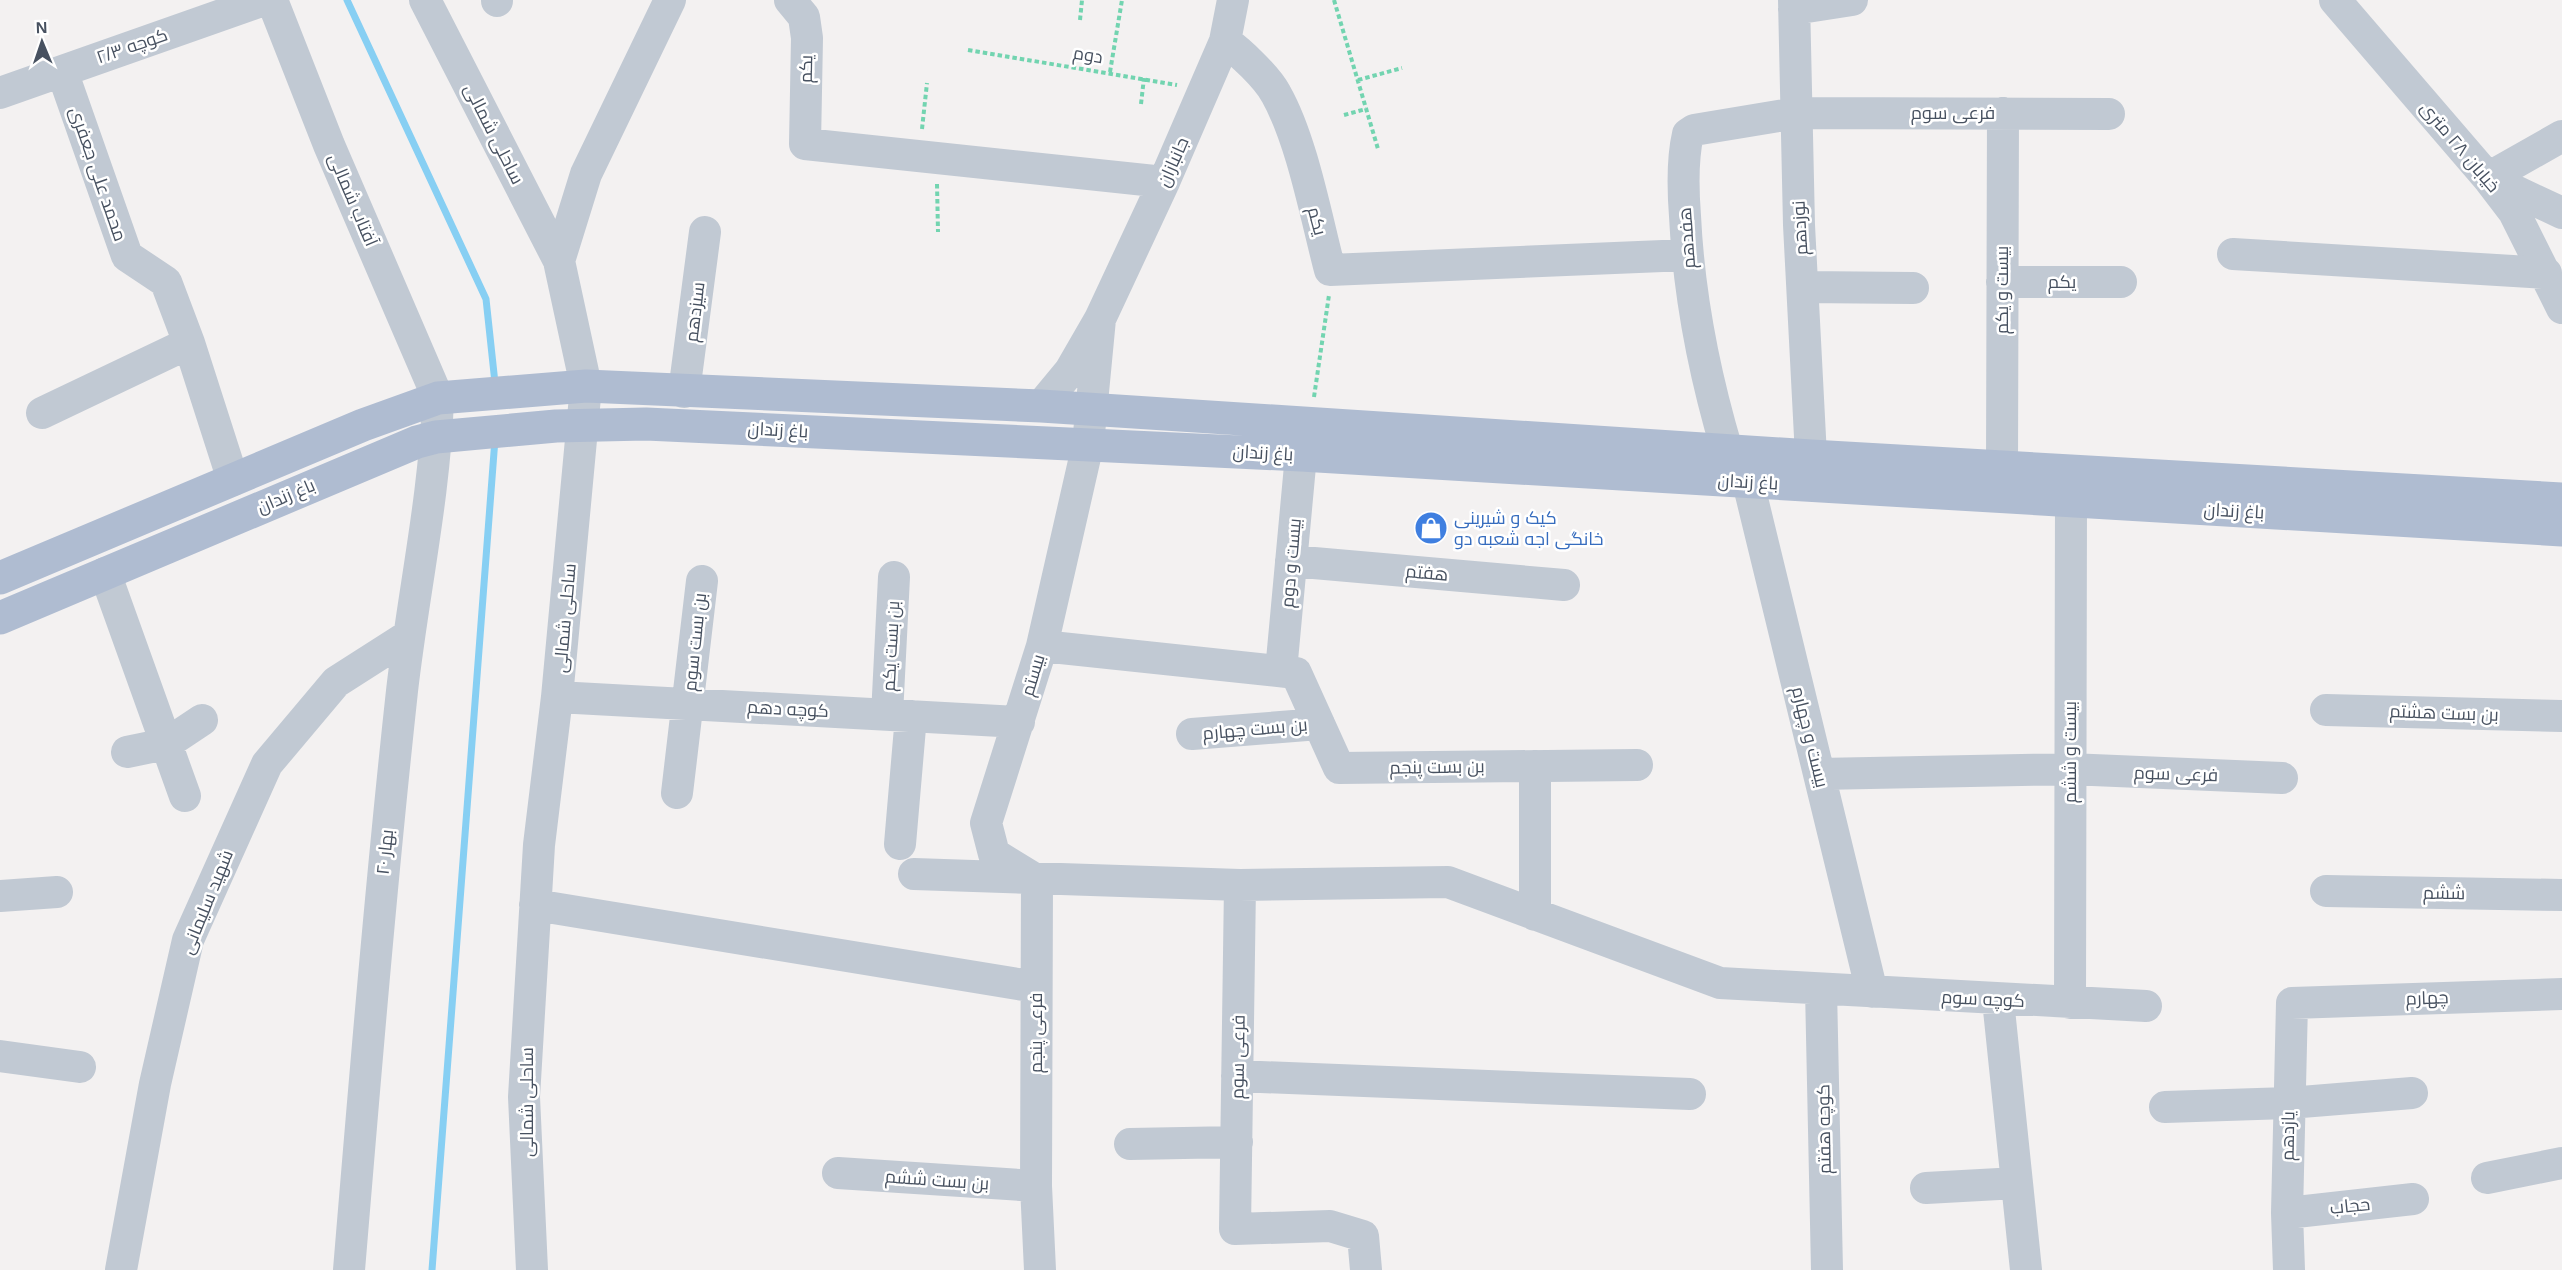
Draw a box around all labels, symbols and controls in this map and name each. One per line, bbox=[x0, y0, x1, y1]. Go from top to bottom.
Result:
north arrow bbox=[12, 12, 72, 72]
text: N bbox=[35, 19, 48, 36]
street label: کوچه ۲/۳ bbox=[94, 25, 171, 69]
street label: دوم bbox=[1071, 43, 1104, 69]
street label: یکم bbox=[796, 54, 818, 83]
street label: ساحلی شمالی bbox=[459, 81, 528, 188]
street label: خیابان ۲۸ متری bbox=[2416, 98, 2504, 197]
street label: فرعی سوم bbox=[1911, 103, 1995, 125]
street label: محمد علی جعفری bbox=[65, 104, 130, 244]
street label: جانبازان bbox=[1153, 134, 1194, 190]
street label: آفتاب شمالی bbox=[324, 151, 382, 250]
street label: نوزدهم bbox=[1789, 200, 1813, 256]
street label: یکم bbox=[1302, 205, 1330, 238]
street label: هفدهم bbox=[1675, 206, 1701, 269]
street label: بیست و یکم bbox=[1992, 246, 2014, 334]
street label: یکم bbox=[2048, 272, 2076, 294]
street label: سیزدهم bbox=[681, 281, 711, 343]
street label: باغ زندان bbox=[747, 418, 809, 444]
street label: باغ زندان bbox=[1232, 441, 1294, 467]
street label: باغ زندان bbox=[1717, 470, 1779, 496]
street label: باغ زندان bbox=[254, 475, 319, 519]
street label: باغ زندان bbox=[2203, 499, 2265, 525]
place label: کیک و شیرینی خانگی اجه شعبه دو bbox=[1454, 508, 1604, 550]
shop icon: کیک و شیرینی خانگی اجه شعبه دو bbox=[1413, 510, 1449, 546]
street label: بیست و دوم bbox=[1277, 517, 1307, 609]
street label: هفتم bbox=[1405, 561, 1449, 587]
street label: ساحلی شمالی bbox=[550, 562, 581, 674]
street label: بن بست سوم bbox=[680, 592, 712, 692]
street label: بن بست یکم bbox=[879, 600, 905, 692]
street label: بیستم bbox=[1017, 652, 1051, 699]
street label: بیست و چهارم bbox=[1786, 684, 1832, 790]
street label: کوچه دهم bbox=[746, 697, 829, 723]
street label: بیست و ششم bbox=[2060, 701, 2082, 803]
street label: بن بست هشتم bbox=[2389, 701, 2499, 727]
street label: بن بست چهارم bbox=[1202, 714, 1309, 746]
street label: بن بست پنجم bbox=[1389, 756, 1485, 780]
street label: فرعی سوم bbox=[2133, 763, 2219, 787]
street label: بهار ۲۰ bbox=[373, 828, 398, 876]
street label: شهید سلیمانی bbox=[177, 847, 238, 957]
street label: ششم bbox=[2423, 883, 2465, 905]
street label: کوچه سوم bbox=[1941, 987, 2025, 1013]
street label: چهارم bbox=[2405, 987, 2449, 1011]
street label: فرعی پنجم bbox=[1026, 993, 1048, 1073]
street label: فرعی سوم bbox=[1227, 1015, 1251, 1099]
street label: ساحلی شمالی bbox=[517, 1047, 538, 1157]
street label: کوچه هفتم bbox=[1813, 1084, 1837, 1174]
street label: یازدهم bbox=[2278, 1111, 2300, 1161]
street label: بن بست ششم bbox=[884, 1166, 990, 1196]
street label: حجاب bbox=[2329, 1194, 2371, 1218]

